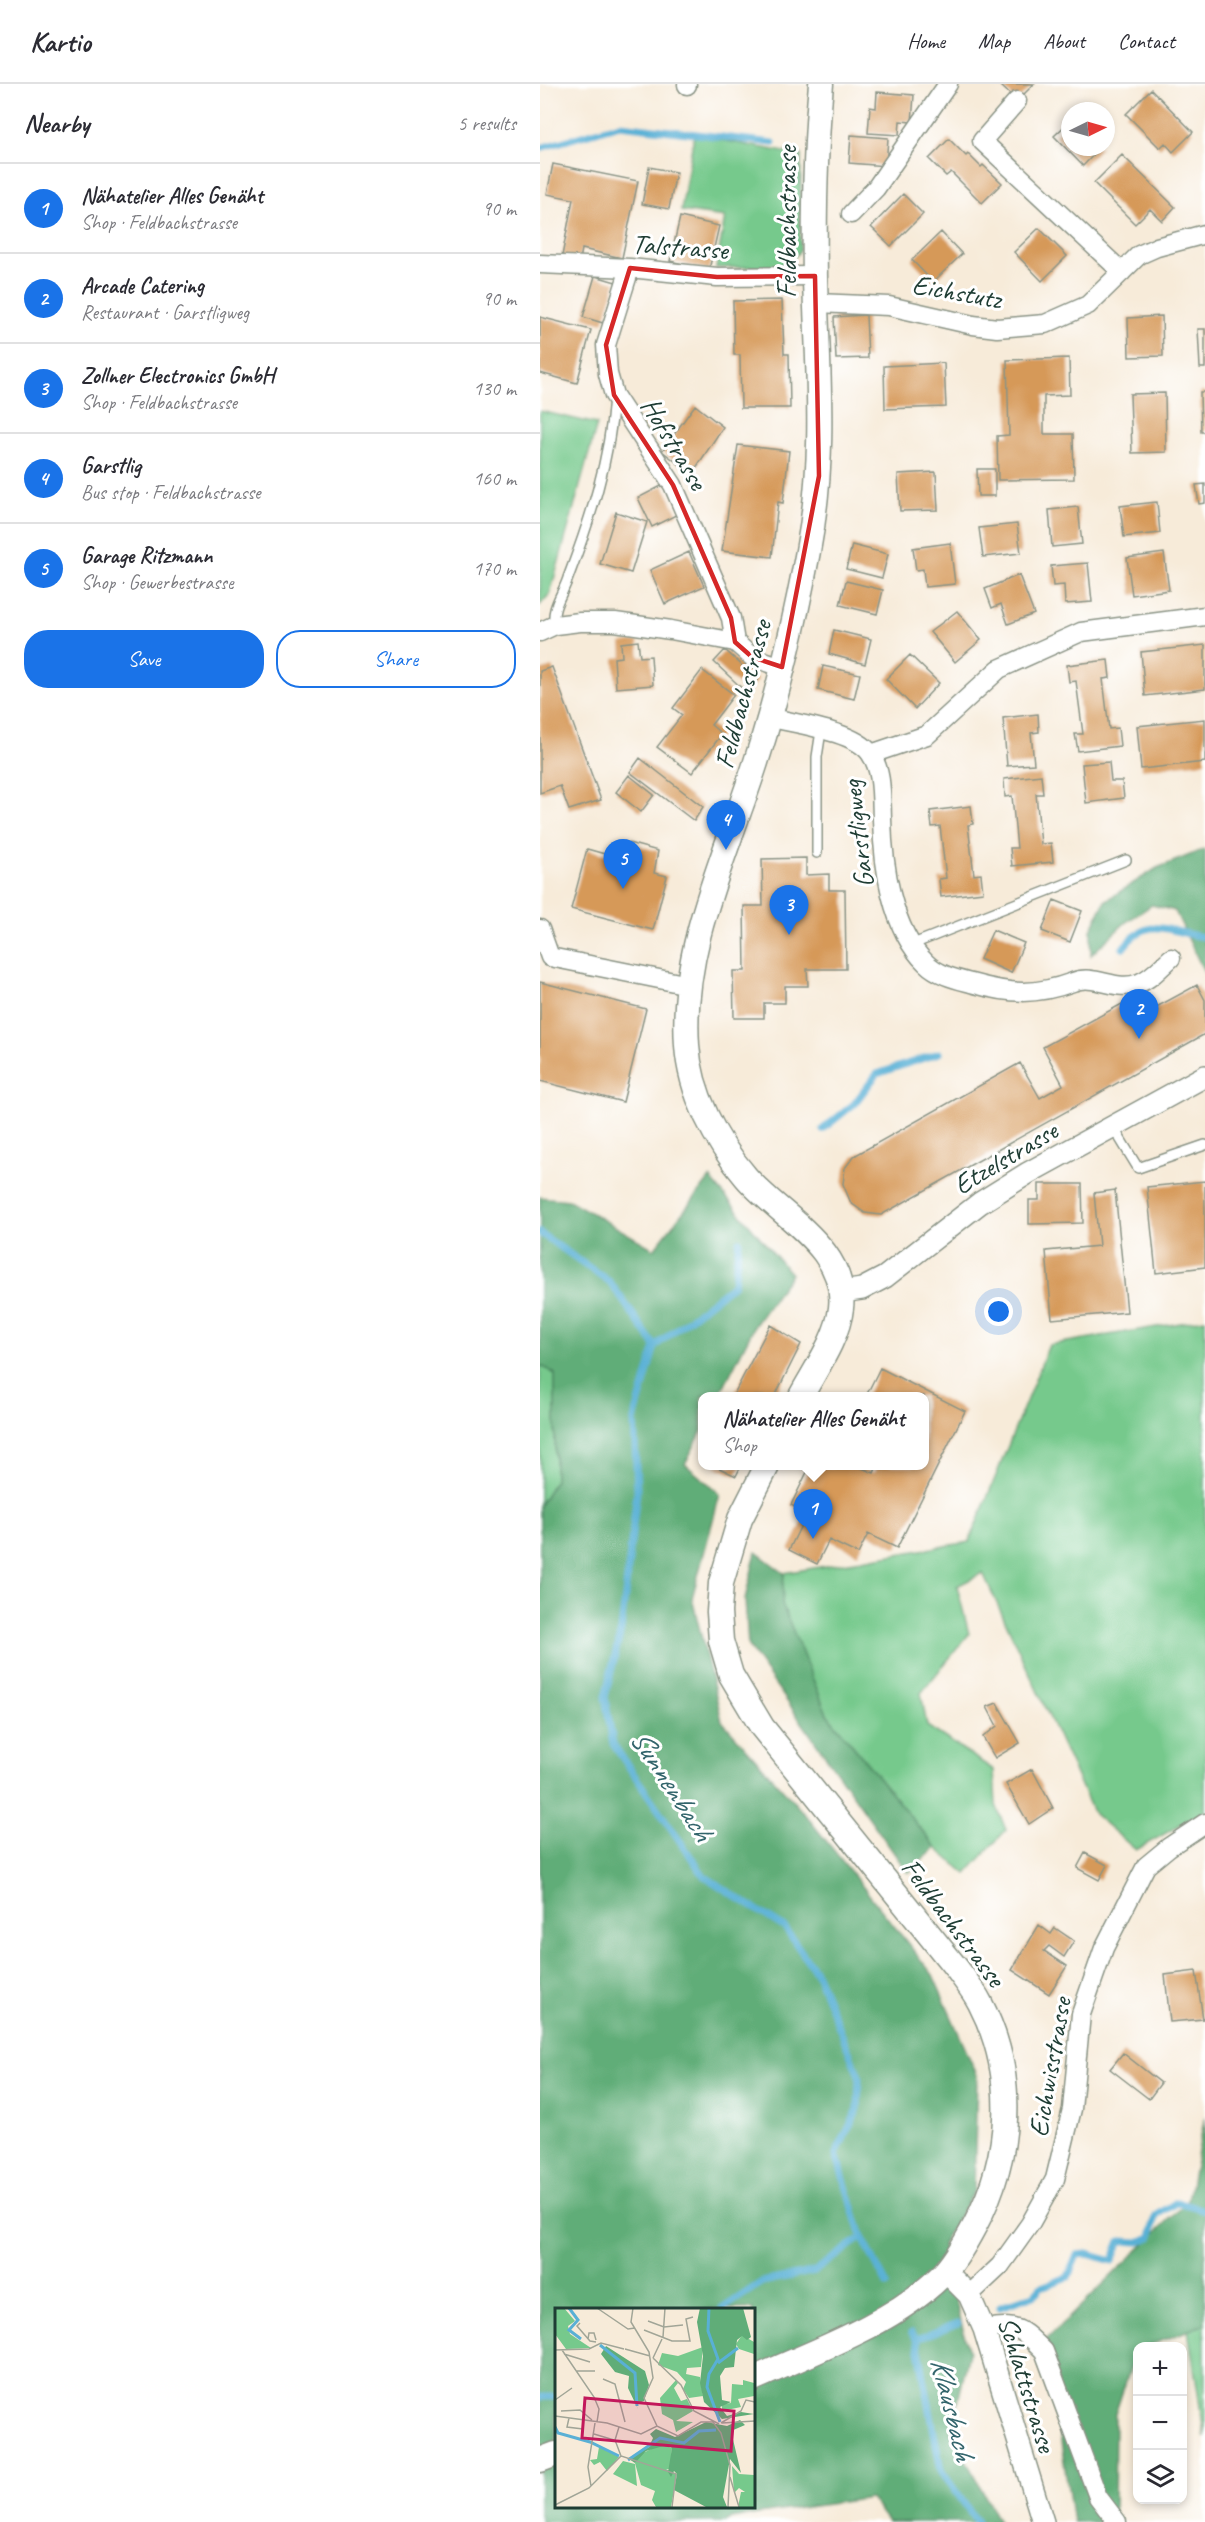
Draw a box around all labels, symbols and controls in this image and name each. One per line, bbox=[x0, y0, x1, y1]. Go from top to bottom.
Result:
text: Kartio bbox=[30, 24, 91, 59]
text: Home bbox=[907, 28, 945, 54]
text: Map bbox=[978, 28, 1010, 54]
text: About bbox=[1043, 28, 1085, 54]
text: Contact bbox=[1118, 28, 1175, 54]
north arrow bbox=[1061, 102, 1115, 156]
text: Nearby bbox=[24, 107, 89, 140]
text: 5 results bbox=[457, 111, 516, 136]
street label: Feldbachstrasse bbox=[769, 144, 804, 298]
text: Nähatelier Alles Genäht bbox=[81, 182, 263, 210]
text: 1 bbox=[39, 196, 48, 221]
text: 90 m bbox=[482, 196, 516, 221]
text: Shop · Feldbachstrasse bbox=[81, 210, 237, 235]
street label: Talstrasse bbox=[631, 226, 731, 267]
street label: Eichstutz bbox=[910, 266, 1006, 317]
text: Arcade Catering bbox=[81, 272, 204, 300]
text: 2 bbox=[39, 286, 48, 311]
text: 90 m bbox=[482, 286, 516, 311]
text: Restaurant · Garstligweg bbox=[81, 300, 249, 325]
text: Zollner Electronics GmbH bbox=[81, 362, 274, 390]
text: 3 bbox=[39, 376, 48, 401]
text: 130 m bbox=[473, 376, 516, 401]
text: Shop · Feldbachstrasse bbox=[81, 390, 237, 415]
street label: Hofstrasse bbox=[633, 390, 717, 498]
text: Garstlig bbox=[81, 452, 141, 480]
text: 4 bbox=[39, 466, 48, 491]
text: 160 m bbox=[473, 466, 516, 491]
text: Bus stop · Feldbachstrasse bbox=[81, 480, 261, 505]
text: Garage Ritzmann bbox=[81, 542, 212, 570]
text: 5 bbox=[39, 556, 48, 581]
text: 170 m bbox=[473, 556, 516, 581]
text: Shop · Gewerbestrasse bbox=[81, 570, 233, 595]
street label: Feldbachstrasse bbox=[706, 614, 780, 772]
button: Save bbox=[24, 630, 264, 688]
button: Share bbox=[276, 630, 516, 688]
street label: Garstligweg bbox=[833, 777, 881, 890]
pin: 4 bbox=[706, 800, 746, 850]
pin: 5 bbox=[604, 840, 643, 889]
pin: 3 bbox=[770, 886, 808, 935]
pin: 2 bbox=[1120, 990, 1158, 1039]
street label: Etzelstrasse bbox=[947, 1112, 1065, 1202]
your location bbox=[984, 1297, 1013, 1326]
popup bbox=[698, 1392, 929, 1470]
text: Nähatelier Alles Genäht bbox=[723, 1405, 904, 1433]
text: Shop bbox=[723, 1433, 757, 1458]
pin: 1 bbox=[794, 1490, 832, 1539]
water label: Sunnenbach bbox=[622, 1722, 723, 1850]
street label: Feldbachstrasse bbox=[894, 1851, 1014, 1995]
street label: Eichwisstrasse bbox=[1020, 1993, 1079, 2139]
inset map bbox=[555, 2308, 754, 2507]
street label: Schlattstrasse bbox=[990, 2312, 1065, 2458]
map controls bbox=[1133, 2342, 1187, 2504]
button: + bbox=[1133, 2342, 1187, 2396]
water label: Klausbach bbox=[922, 2354, 985, 2467]
button: − bbox=[1133, 2396, 1187, 2450]
button: layers bbox=[1133, 2450, 1187, 2504]

